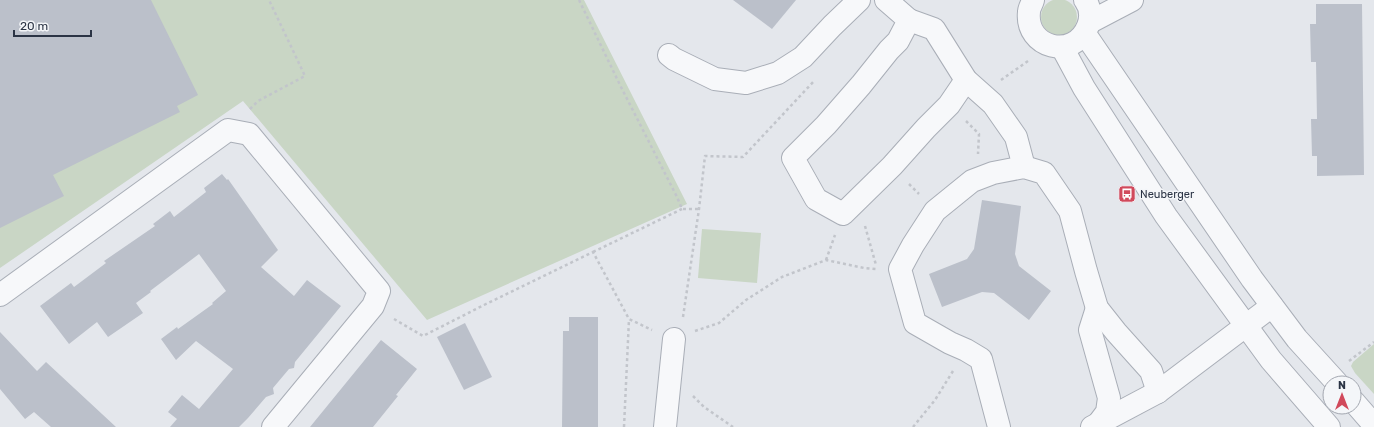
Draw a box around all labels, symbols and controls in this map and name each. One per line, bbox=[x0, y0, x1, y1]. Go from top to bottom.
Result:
scale bar bbox=[14, 12, 91, 38]
text: 20 m bbox=[20, 19, 48, 33]
bus stop icon: Neuberger bbox=[1117, 184, 1137, 204]
place label: Neuberger bbox=[1140, 188, 1195, 201]
north arrow bbox=[1322, 375, 1362, 415]
text: N bbox=[1338, 379, 1346, 392]

